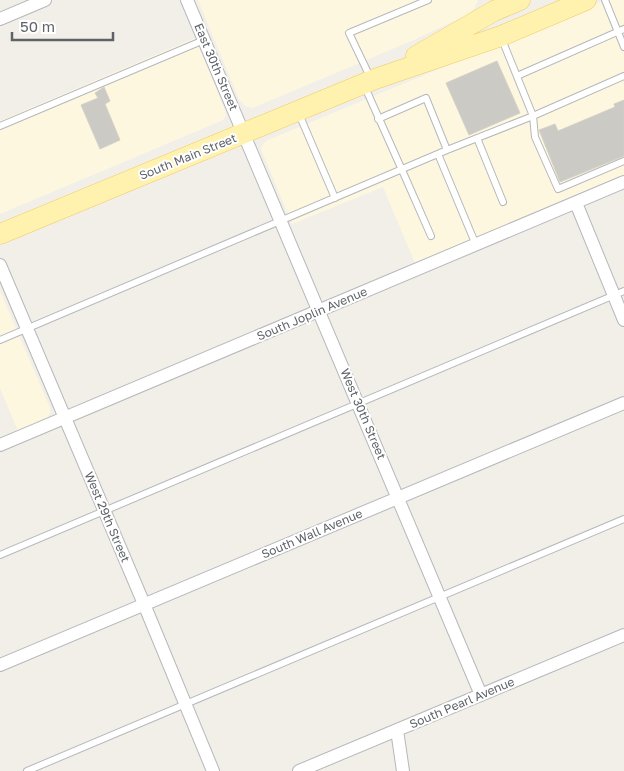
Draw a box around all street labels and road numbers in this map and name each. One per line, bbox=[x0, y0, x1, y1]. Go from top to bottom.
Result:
street label: East 30th Street bbox=[191, 21, 242, 113]
street label: South Main Street bbox=[137, 130, 239, 183]
street label: South Joplin Avenue bbox=[254, 283, 369, 344]
street label: West 30th Street bbox=[338, 366, 389, 462]
street label: West 29th Street bbox=[82, 469, 133, 565]
street label: South Wall Avenue bbox=[259, 505, 365, 562]
street label: South Pearl Avenue bbox=[407, 674, 517, 731]

